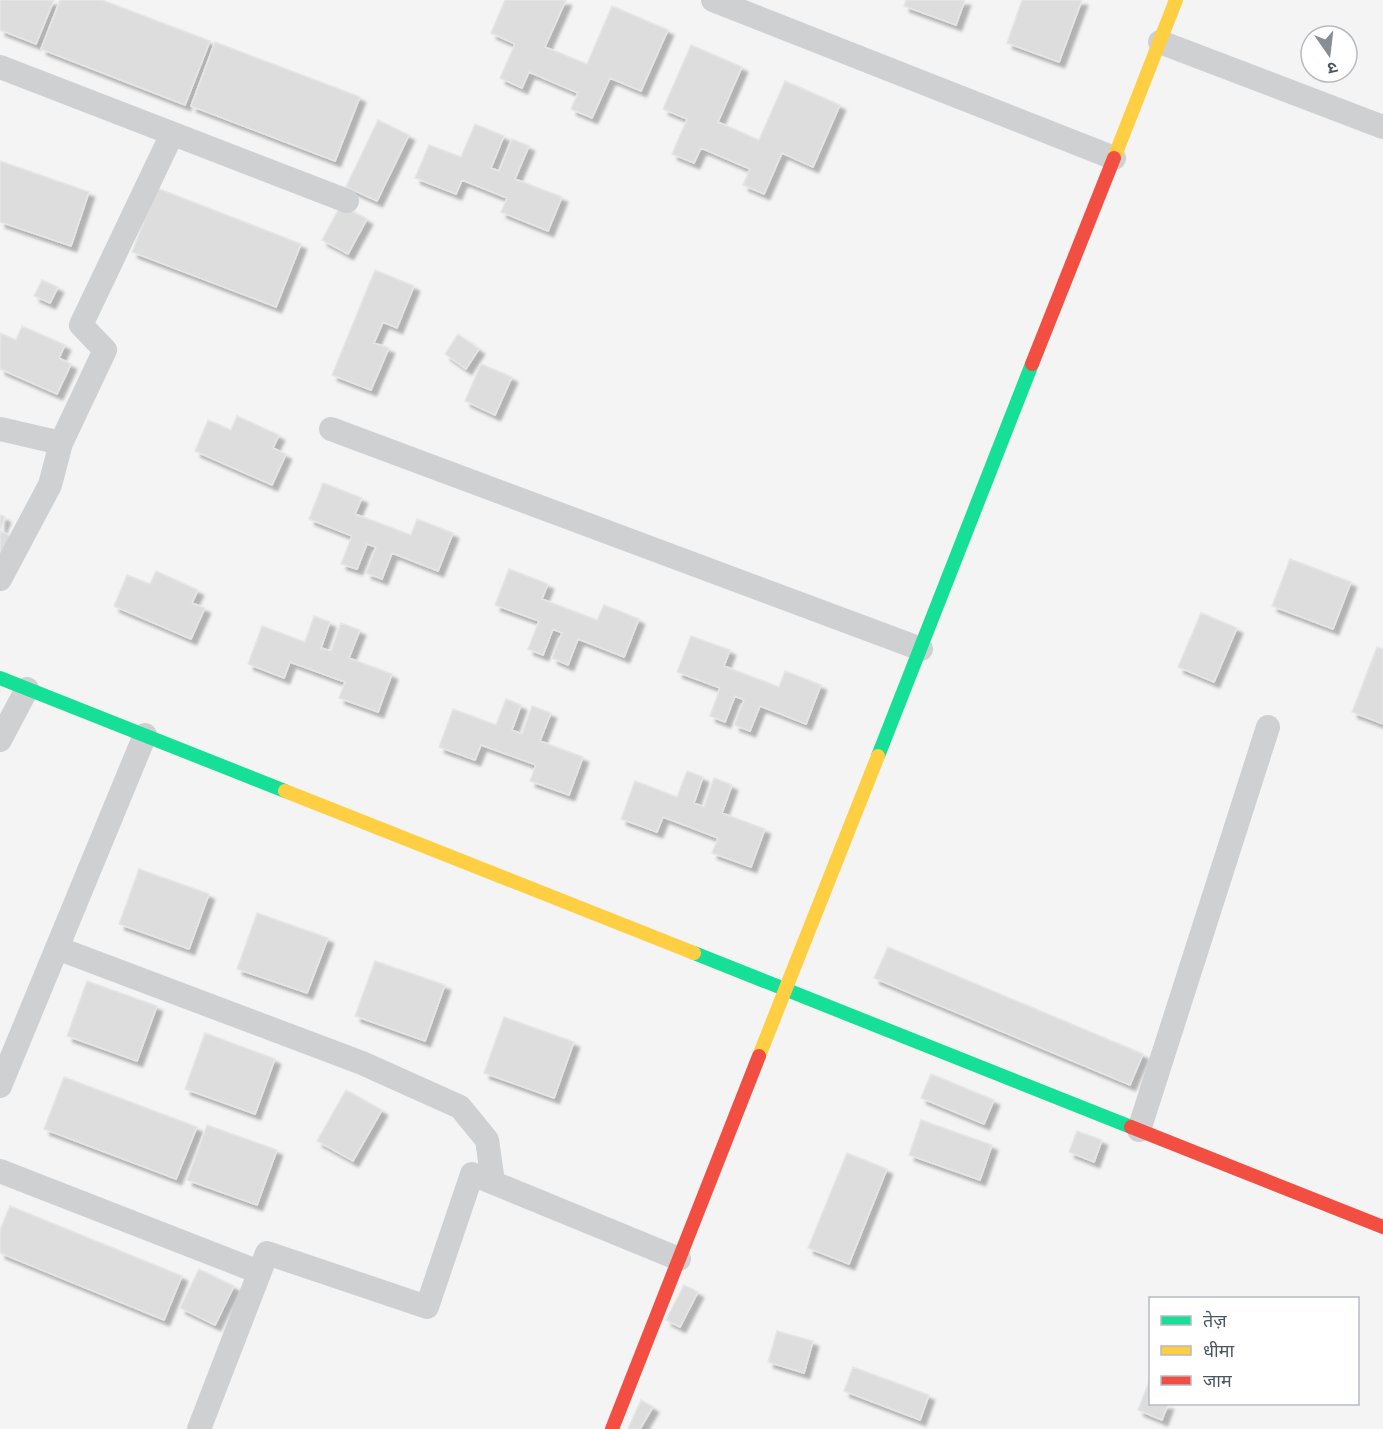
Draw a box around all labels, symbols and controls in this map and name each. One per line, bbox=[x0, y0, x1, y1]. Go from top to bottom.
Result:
north arrow bbox=[1299, 24, 1359, 84]
text: उ bbox=[1325, 58, 1339, 79]
legend bbox=[1149, 1297, 1359, 1405]
text: तेज़ bbox=[1203, 1310, 1227, 1332]
text: धीमा bbox=[1203, 1340, 1234, 1362]
text: जाम bbox=[1203, 1370, 1233, 1392]

